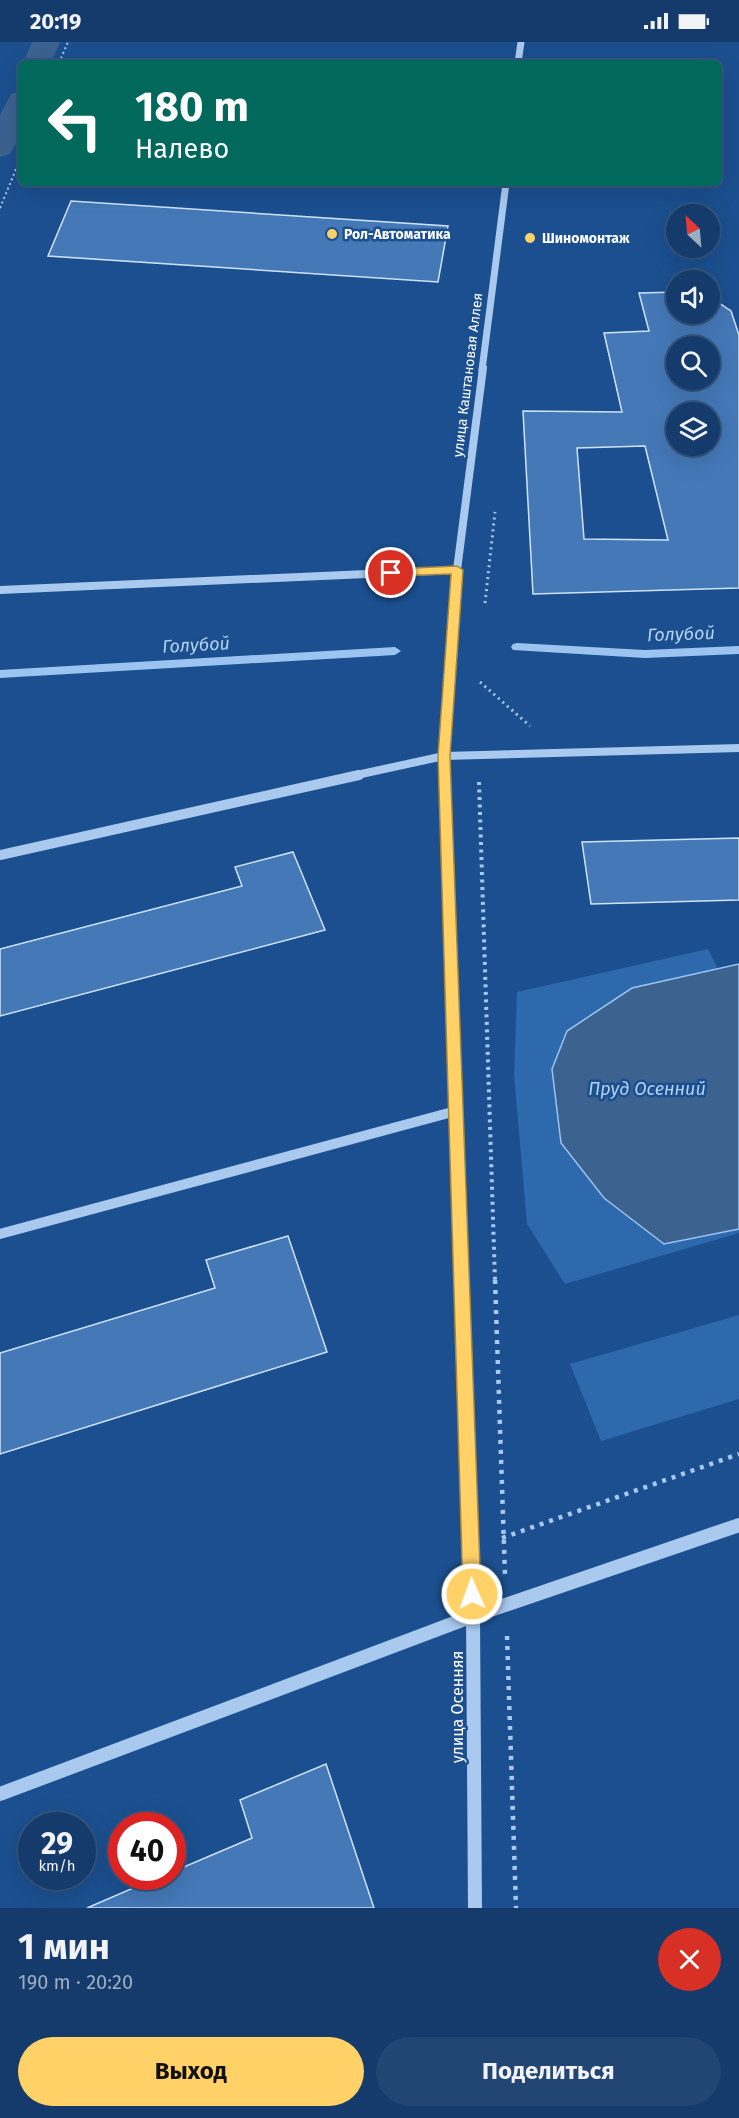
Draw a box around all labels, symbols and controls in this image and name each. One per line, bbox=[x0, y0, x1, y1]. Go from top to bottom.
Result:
text: 20:19 bbox=[30, 8, 81, 35]
text: 180 m bbox=[135, 82, 249, 132]
icon: left bbox=[36, 84, 114, 162]
text: Налево bbox=[135, 133, 229, 165]
north arrow bbox=[666, 204, 720, 258]
map controls bbox=[666, 204, 720, 456]
place label: Рол-Автоматика bbox=[344, 226, 451, 243]
marker: Рол-Автоматика bbox=[325, 227, 339, 241]
place label: Шиномонтаж bbox=[542, 230, 630, 247]
marker: Шиномонтаж bbox=[523, 231, 537, 245]
button: sound bbox=[666, 270, 720, 324]
street label: улица Каштановая Аллея bbox=[449, 292, 487, 458]
button: search bbox=[666, 336, 720, 390]
button: layers bbox=[666, 402, 720, 456]
pin bbox=[365, 547, 416, 598]
icon: arrive bbox=[374, 556, 407, 589]
water label: Голубой bbox=[647, 622, 715, 646]
water label: Голубой bbox=[162, 632, 230, 658]
water label: Пруд Осенний bbox=[588, 1078, 706, 1100]
position arrow bbox=[440, 1562, 504, 1626]
street label: улица Осенняя bbox=[448, 1651, 467, 1763]
speed limit sign: 40 bbox=[108, 1812, 186, 1890]
text: 29 bbox=[41, 1826, 73, 1862]
text: km/h bbox=[38, 1857, 76, 1875]
text: 1 мин bbox=[18, 1925, 110, 1969]
button: close bbox=[658, 1928, 721, 1991]
text: 190 m · 20:20 bbox=[18, 1970, 133, 1994]
button: Выход bbox=[18, 2037, 364, 2106]
button: Поделиться bbox=[376, 2037, 721, 2106]

